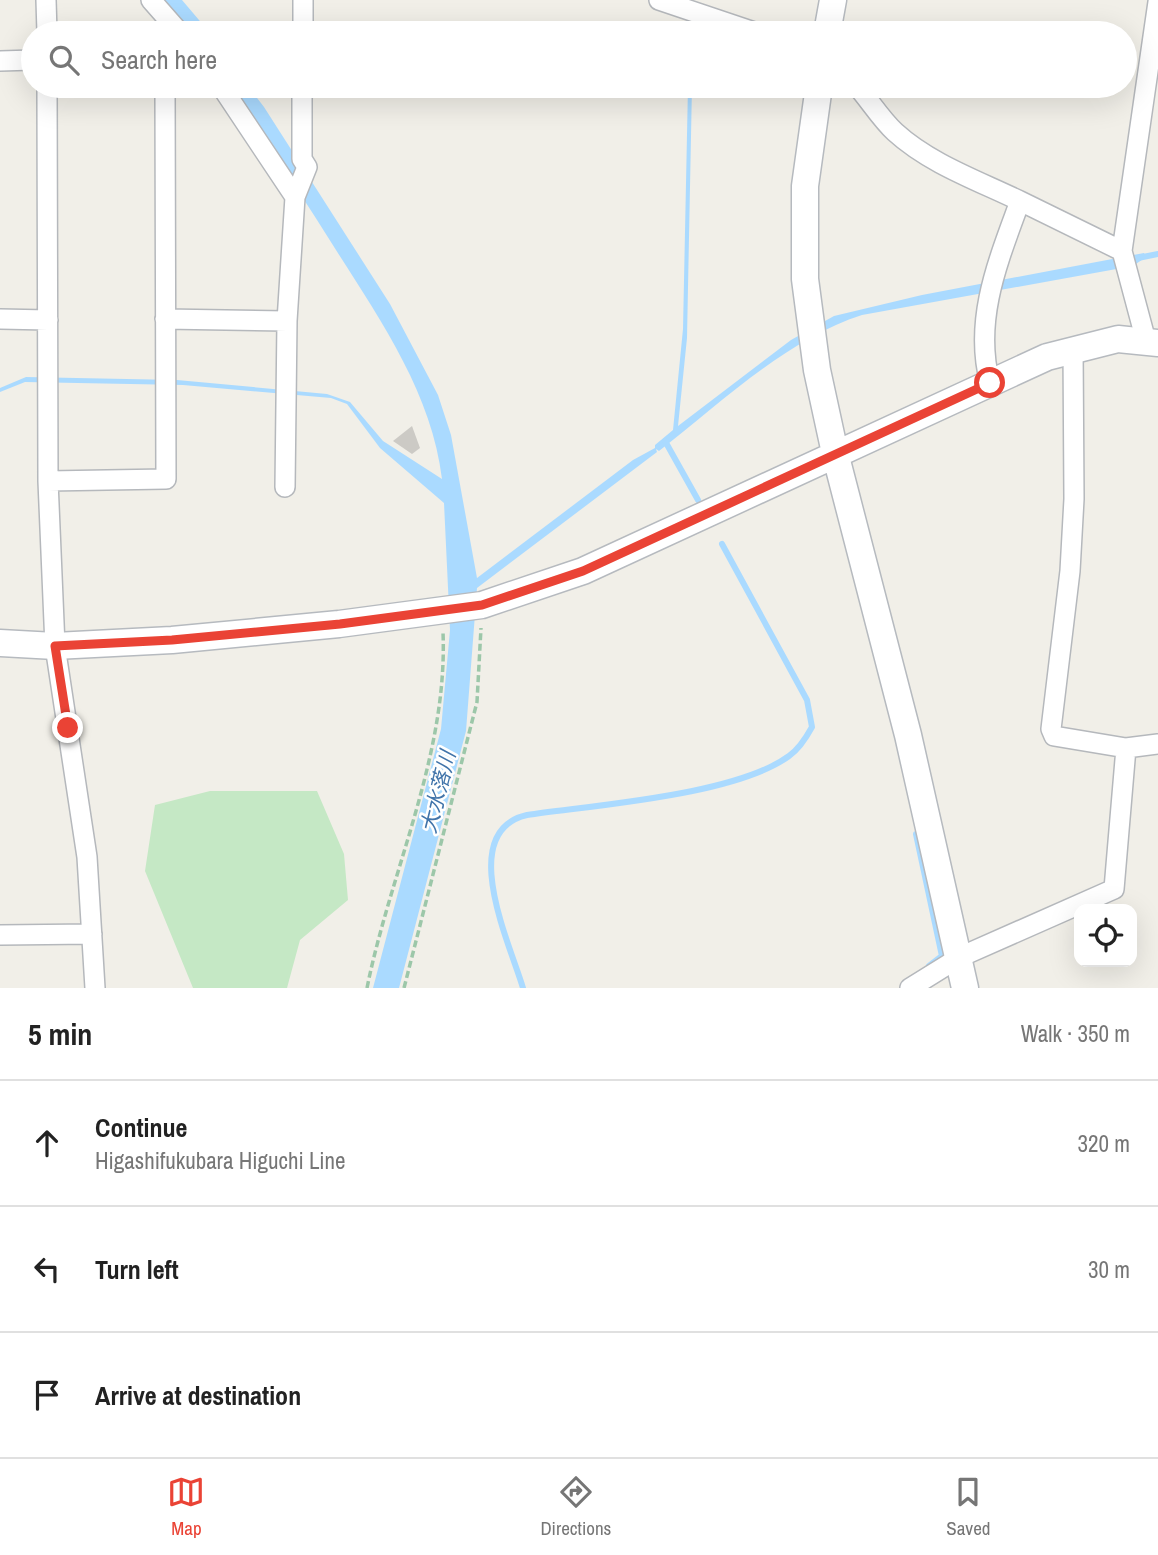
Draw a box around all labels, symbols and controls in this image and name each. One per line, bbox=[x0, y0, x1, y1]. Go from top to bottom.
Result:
search box bbox=[21, 21, 1137, 98]
icon: search bbox=[45, 41, 83, 79]
text: Search here bbox=[101, 42, 217, 77]
route start bbox=[974, 367, 1005, 398]
route end bbox=[52, 712, 83, 743]
water label: 大水落川 bbox=[414, 746, 463, 836]
map controls bbox=[1074, 904, 1137, 967]
button: locate bbox=[1074, 904, 1137, 967]
text: 5 min bbox=[28, 1014, 92, 1054]
text: Walk · 350 m bbox=[1021, 1018, 1130, 1049]
text: Continue bbox=[95, 1110, 187, 1145]
icon: ahead bbox=[28, 1124, 66, 1162]
text: 320 m bbox=[1078, 1128, 1130, 1159]
text: Higashifukubara Higuchi Line bbox=[95, 1145, 346, 1176]
icon: left bbox=[28, 1250, 66, 1288]
text: Turn left bbox=[95, 1252, 179, 1287]
text: 30 m bbox=[1088, 1254, 1130, 1285]
icon: arrive bbox=[28, 1376, 66, 1414]
text: Arrive at destination bbox=[95, 1378, 301, 1413]
tab: Map bbox=[167, 1473, 205, 1541]
tab: Directions bbox=[540, 1473, 611, 1541]
tab: Saved bbox=[946, 1473, 991, 1541]

